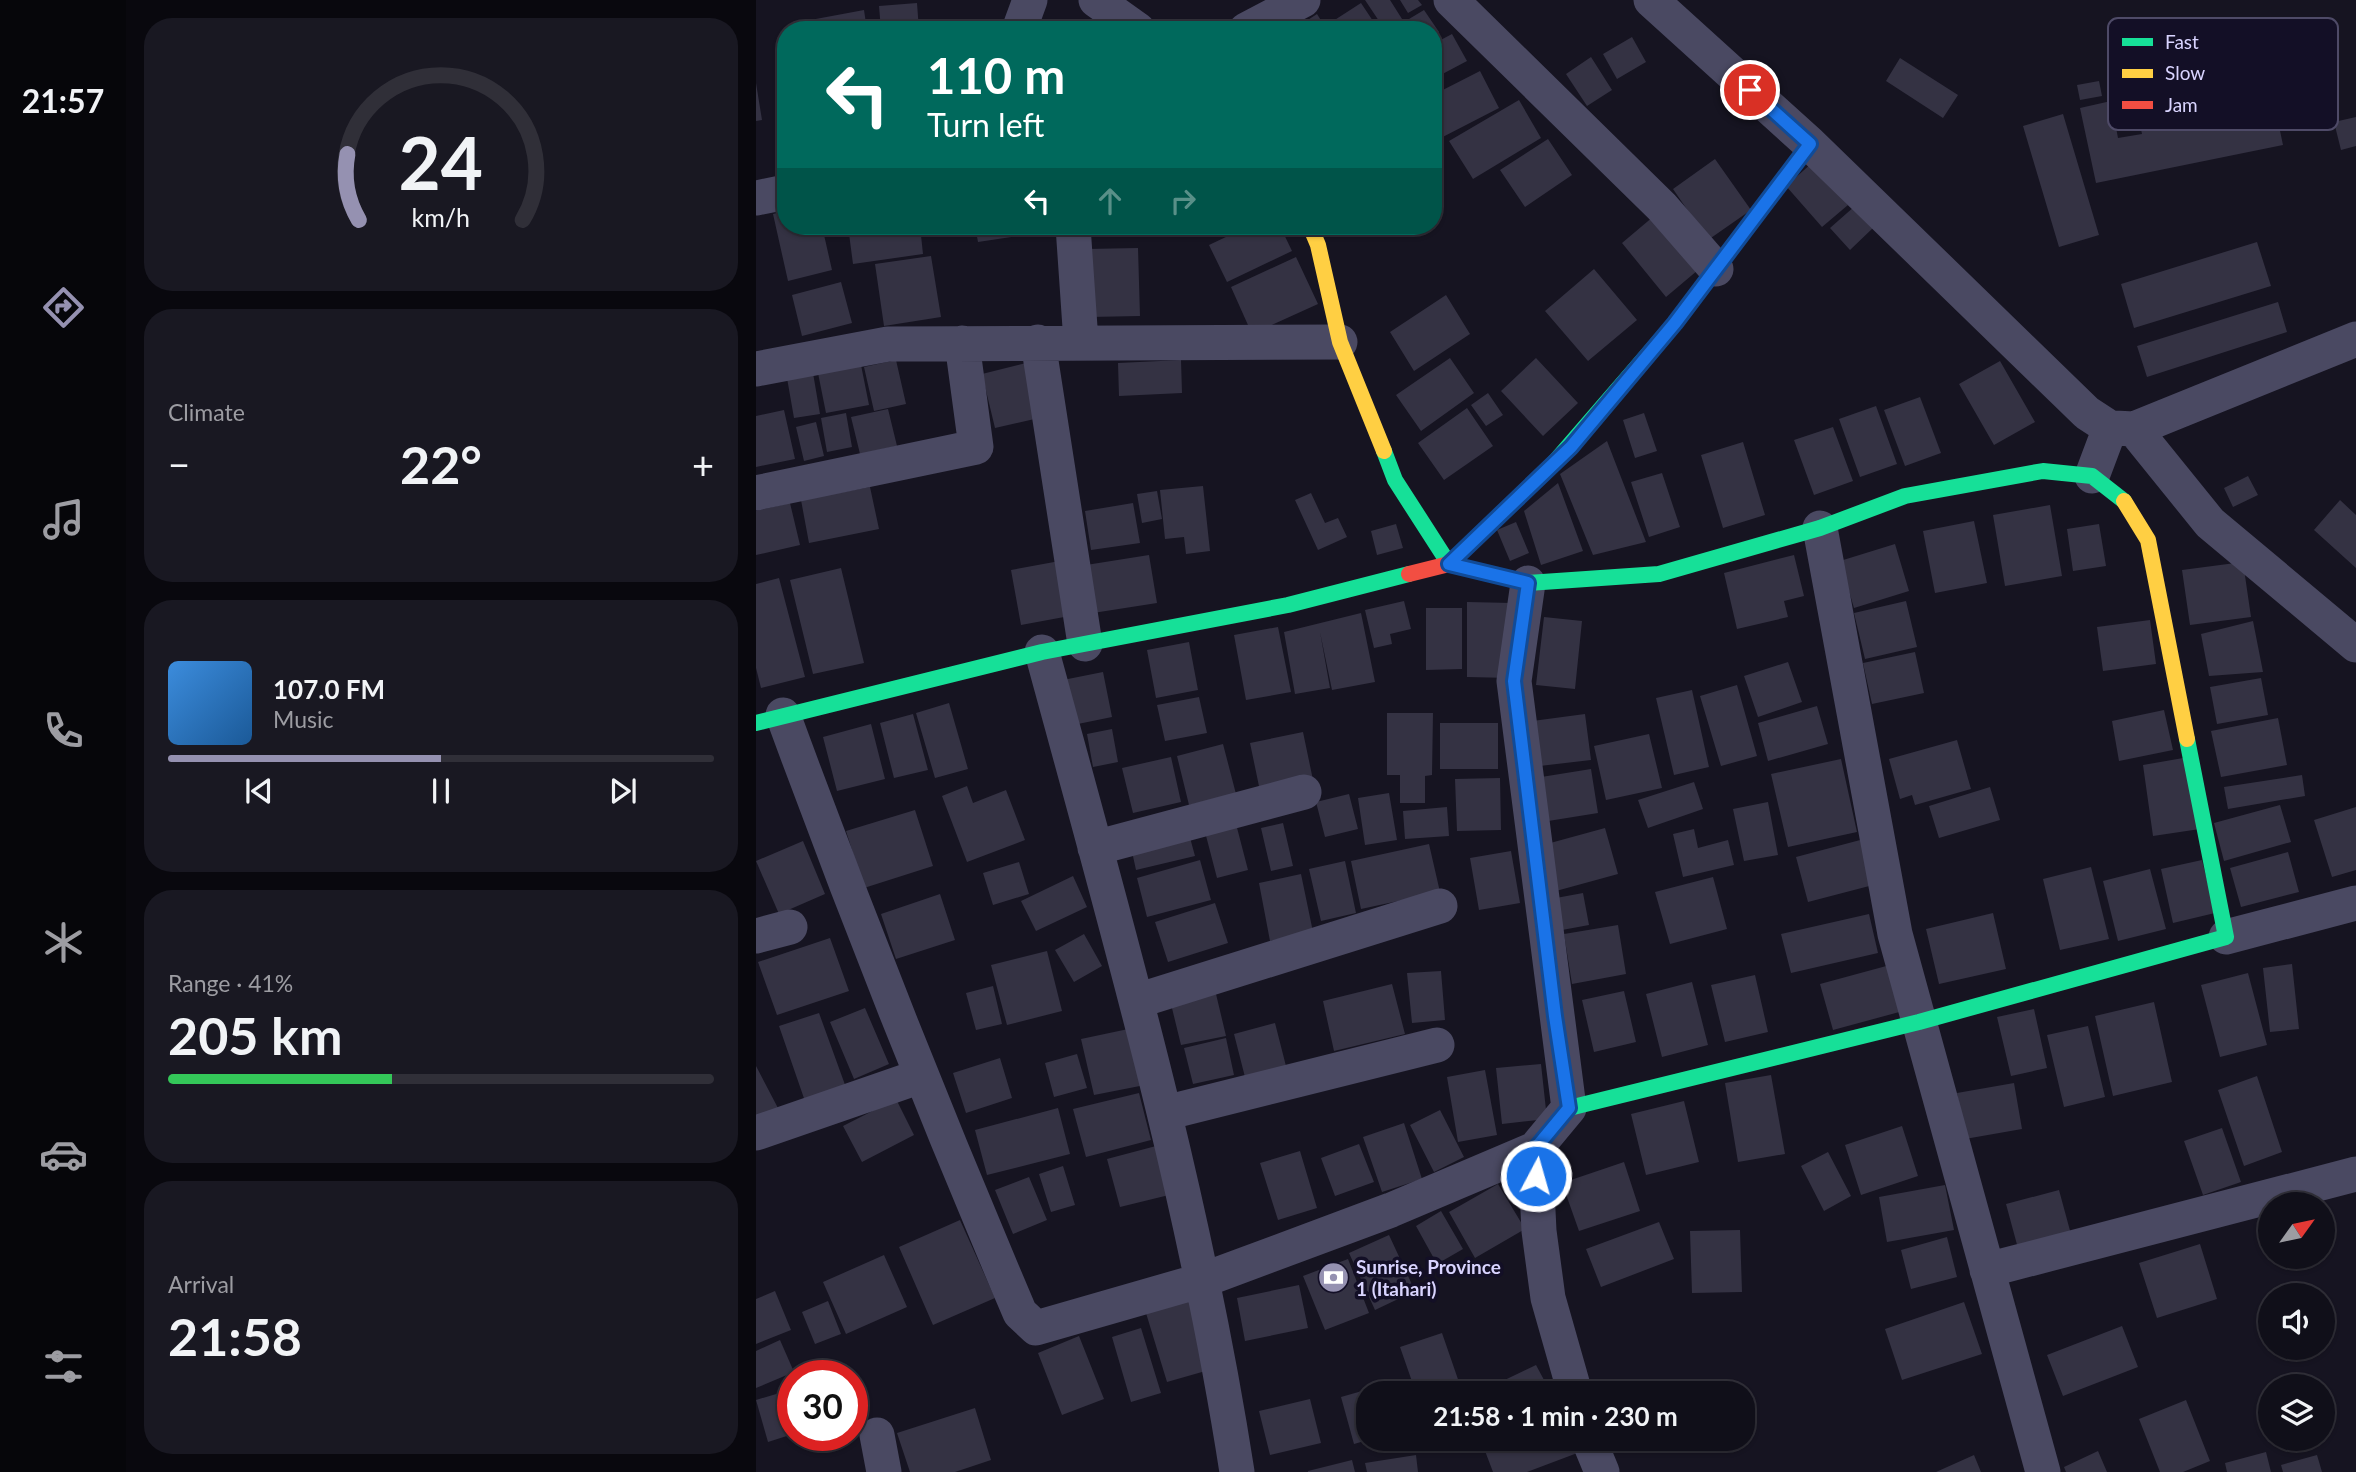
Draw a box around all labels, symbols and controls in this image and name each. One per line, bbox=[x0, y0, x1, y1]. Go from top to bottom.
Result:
legend bbox=[2108, 18, 2338, 130]
text: Fast bbox=[2165, 30, 2199, 53]
text: 110 m bbox=[927, 46, 1065, 104]
icon: left bbox=[812, 49, 903, 140]
pin bbox=[1720, 60, 1780, 120]
text: Slow bbox=[2165, 61, 2205, 84]
icon: arrive bbox=[1731, 71, 1769, 109]
text: 21:57 bbox=[22, 81, 104, 120]
text: Jam bbox=[2165, 93, 2198, 116]
text: Turn left bbox=[927, 105, 1044, 144]
text: 24 bbox=[399, 119, 483, 207]
icon: left bbox=[1018, 182, 1056, 220]
icon: ahead bbox=[1091, 182, 1129, 220]
icon: right bbox=[1164, 182, 1202, 220]
text: km/h bbox=[412, 202, 470, 232]
icon: directions bbox=[39, 283, 88, 332]
text: Climate bbox=[168, 398, 245, 426]
text: 22° bbox=[400, 433, 482, 495]
text: − bbox=[168, 441, 190, 487]
text: + bbox=[692, 441, 714, 487]
icon: music bbox=[39, 495, 88, 544]
text: 107.0 FM bbox=[273, 673, 385, 705]
text: Music bbox=[273, 705, 333, 733]
icon: phone bbox=[39, 706, 88, 755]
icon: previous bbox=[240, 772, 278, 810]
icon: pause bbox=[422, 772, 460, 810]
icon: next bbox=[604, 772, 642, 810]
icon: climate bbox=[39, 918, 88, 967]
text: Range · 41% bbox=[168, 969, 293, 997]
text: 205 km bbox=[168, 1004, 342, 1066]
icon: car bbox=[39, 1130, 88, 1179]
position arrow bbox=[1499, 1139, 1573, 1213]
north arrow bbox=[2258, 1192, 2334, 1269]
map controls bbox=[2258, 1192, 2335, 1451]
place label: Sunrise, Province 1 (Itahari) bbox=[1356, 1255, 1501, 1300]
bank icon: Sunrise, Province 1 (Itahari) bbox=[1316, 1260, 1350, 1294]
text: Arrival bbox=[168, 1270, 234, 1298]
button: sound bbox=[2258, 1283, 2335, 1360]
text: 21:58 bbox=[168, 1305, 302, 1367]
icon: filters bbox=[39, 1342, 88, 1391]
speed limit sign: 30 bbox=[777, 1360, 868, 1451]
button: layers bbox=[2258, 1374, 2335, 1451]
text: 21:58 · 1 min · 230 m bbox=[1433, 1400, 1678, 1432]

